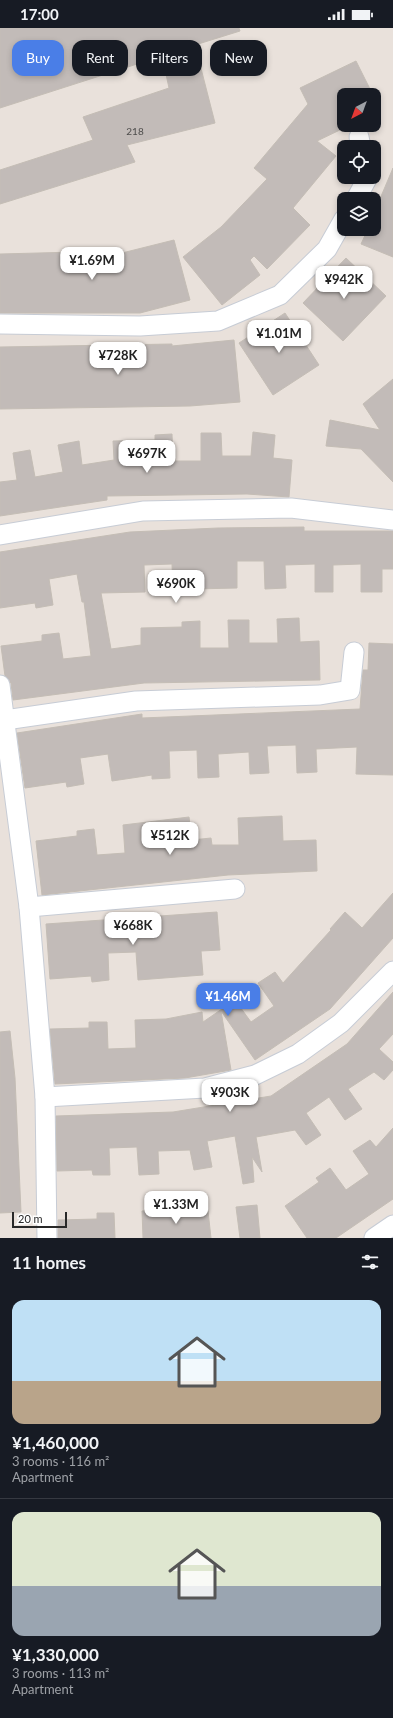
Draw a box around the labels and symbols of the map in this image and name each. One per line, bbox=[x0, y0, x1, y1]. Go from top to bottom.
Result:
north arrow bbox=[337, 88, 381, 132]
house number: 218 bbox=[126, 125, 144, 137]
pin: ¥1.69M bbox=[59, 247, 125, 281]
pin: ¥942K bbox=[316, 266, 372, 300]
pin: ¥1.01M bbox=[246, 320, 312, 354]
pin: ¥728K bbox=[90, 342, 146, 376]
pin: ¥697K bbox=[119, 440, 175, 474]
pin: ¥690K bbox=[148, 570, 204, 604]
pin: ¥512K bbox=[142, 822, 198, 856]
pin: ¥668K bbox=[105, 912, 161, 946]
pin: ¥1.46M bbox=[195, 983, 261, 1017]
pin: ¥903K bbox=[202, 1079, 258, 1113]
pin: ¥1.33M bbox=[143, 1191, 209, 1225]
scale bar bbox=[12, 1210, 67, 1229]

